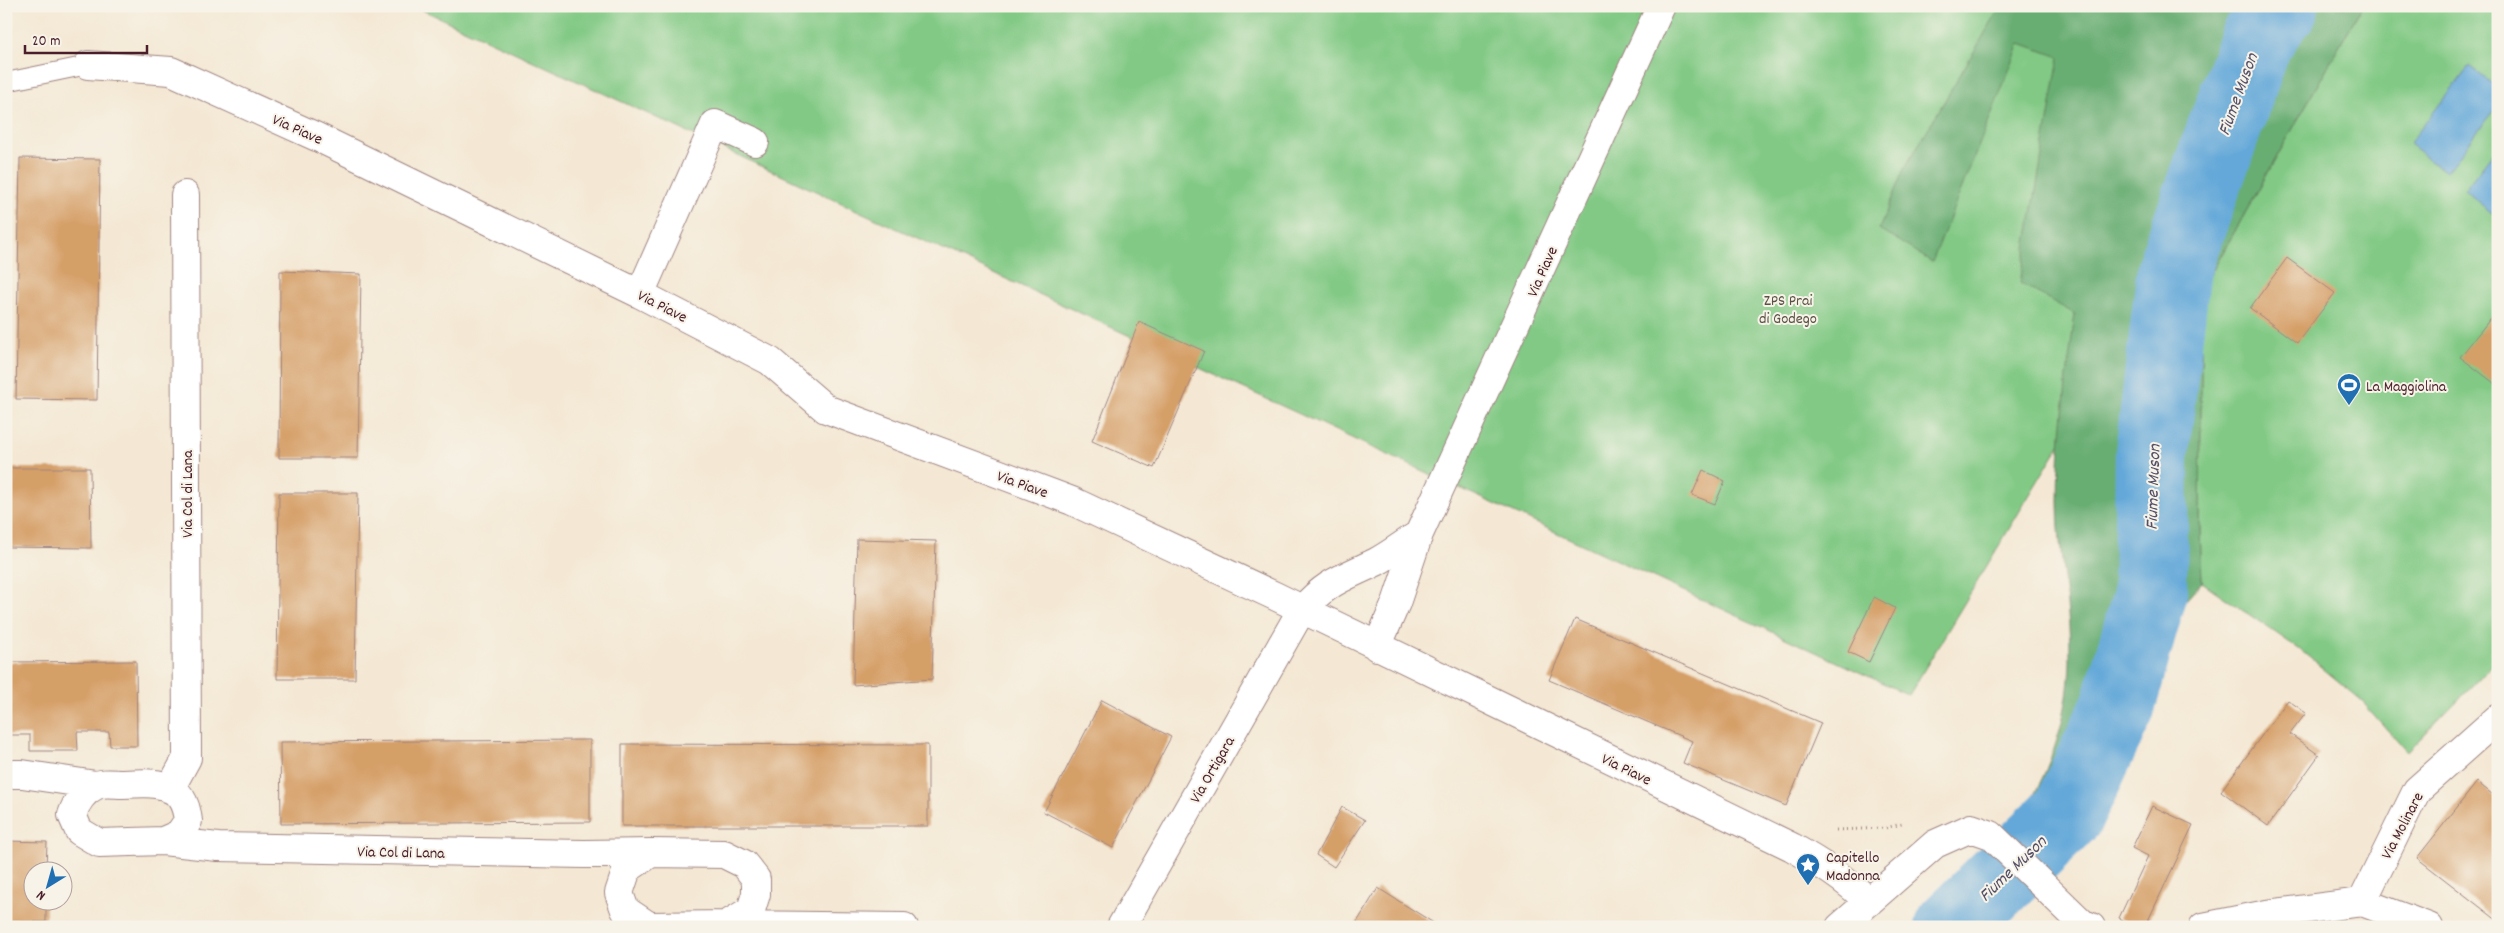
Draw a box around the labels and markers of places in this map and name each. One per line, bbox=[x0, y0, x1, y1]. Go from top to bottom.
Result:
sports icon: La Maggiolina bbox=[2336, 372, 2362, 406]
place label: La Maggiolina bbox=[2366, 376, 2447, 399]
place label: Capitello Madonna bbox=[1826, 847, 1880, 888]
place icon: Capitello Madonna bbox=[1795, 852, 1821, 886]

